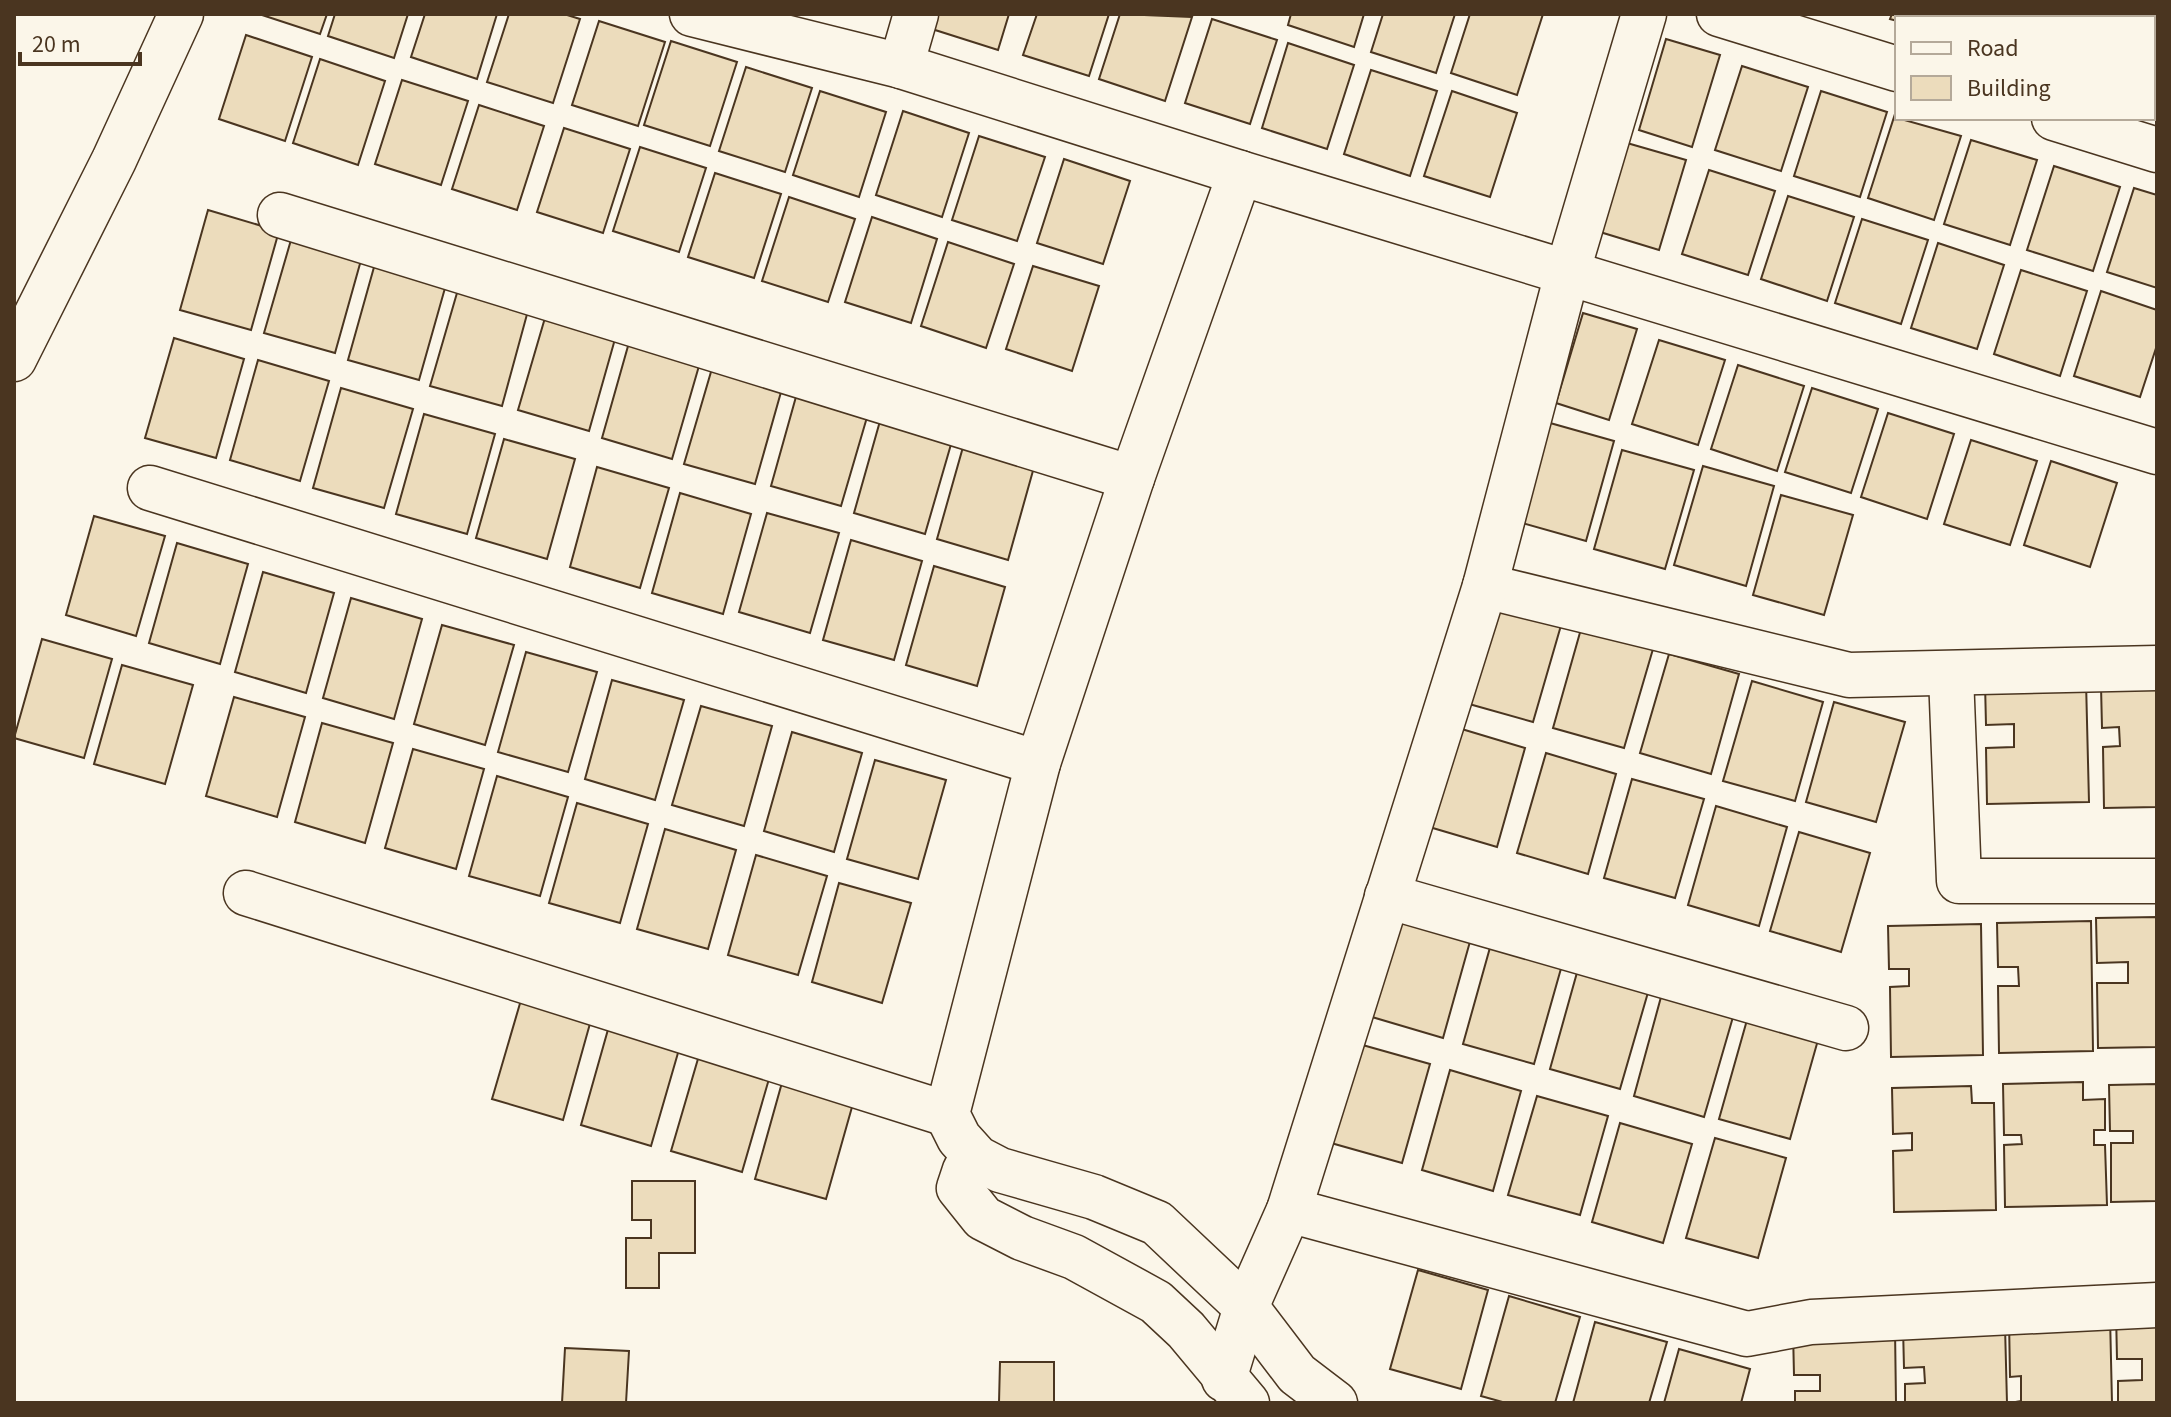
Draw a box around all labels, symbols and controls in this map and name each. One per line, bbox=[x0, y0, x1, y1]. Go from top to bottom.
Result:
scale bar bbox=[20, 16, 140, 66]
legend bbox=[1895, 16, 2155, 120]
text: 20 m bbox=[32, 27, 81, 62]
text: Road bbox=[1967, 31, 2019, 66]
text: Building bbox=[1967, 71, 2051, 106]

